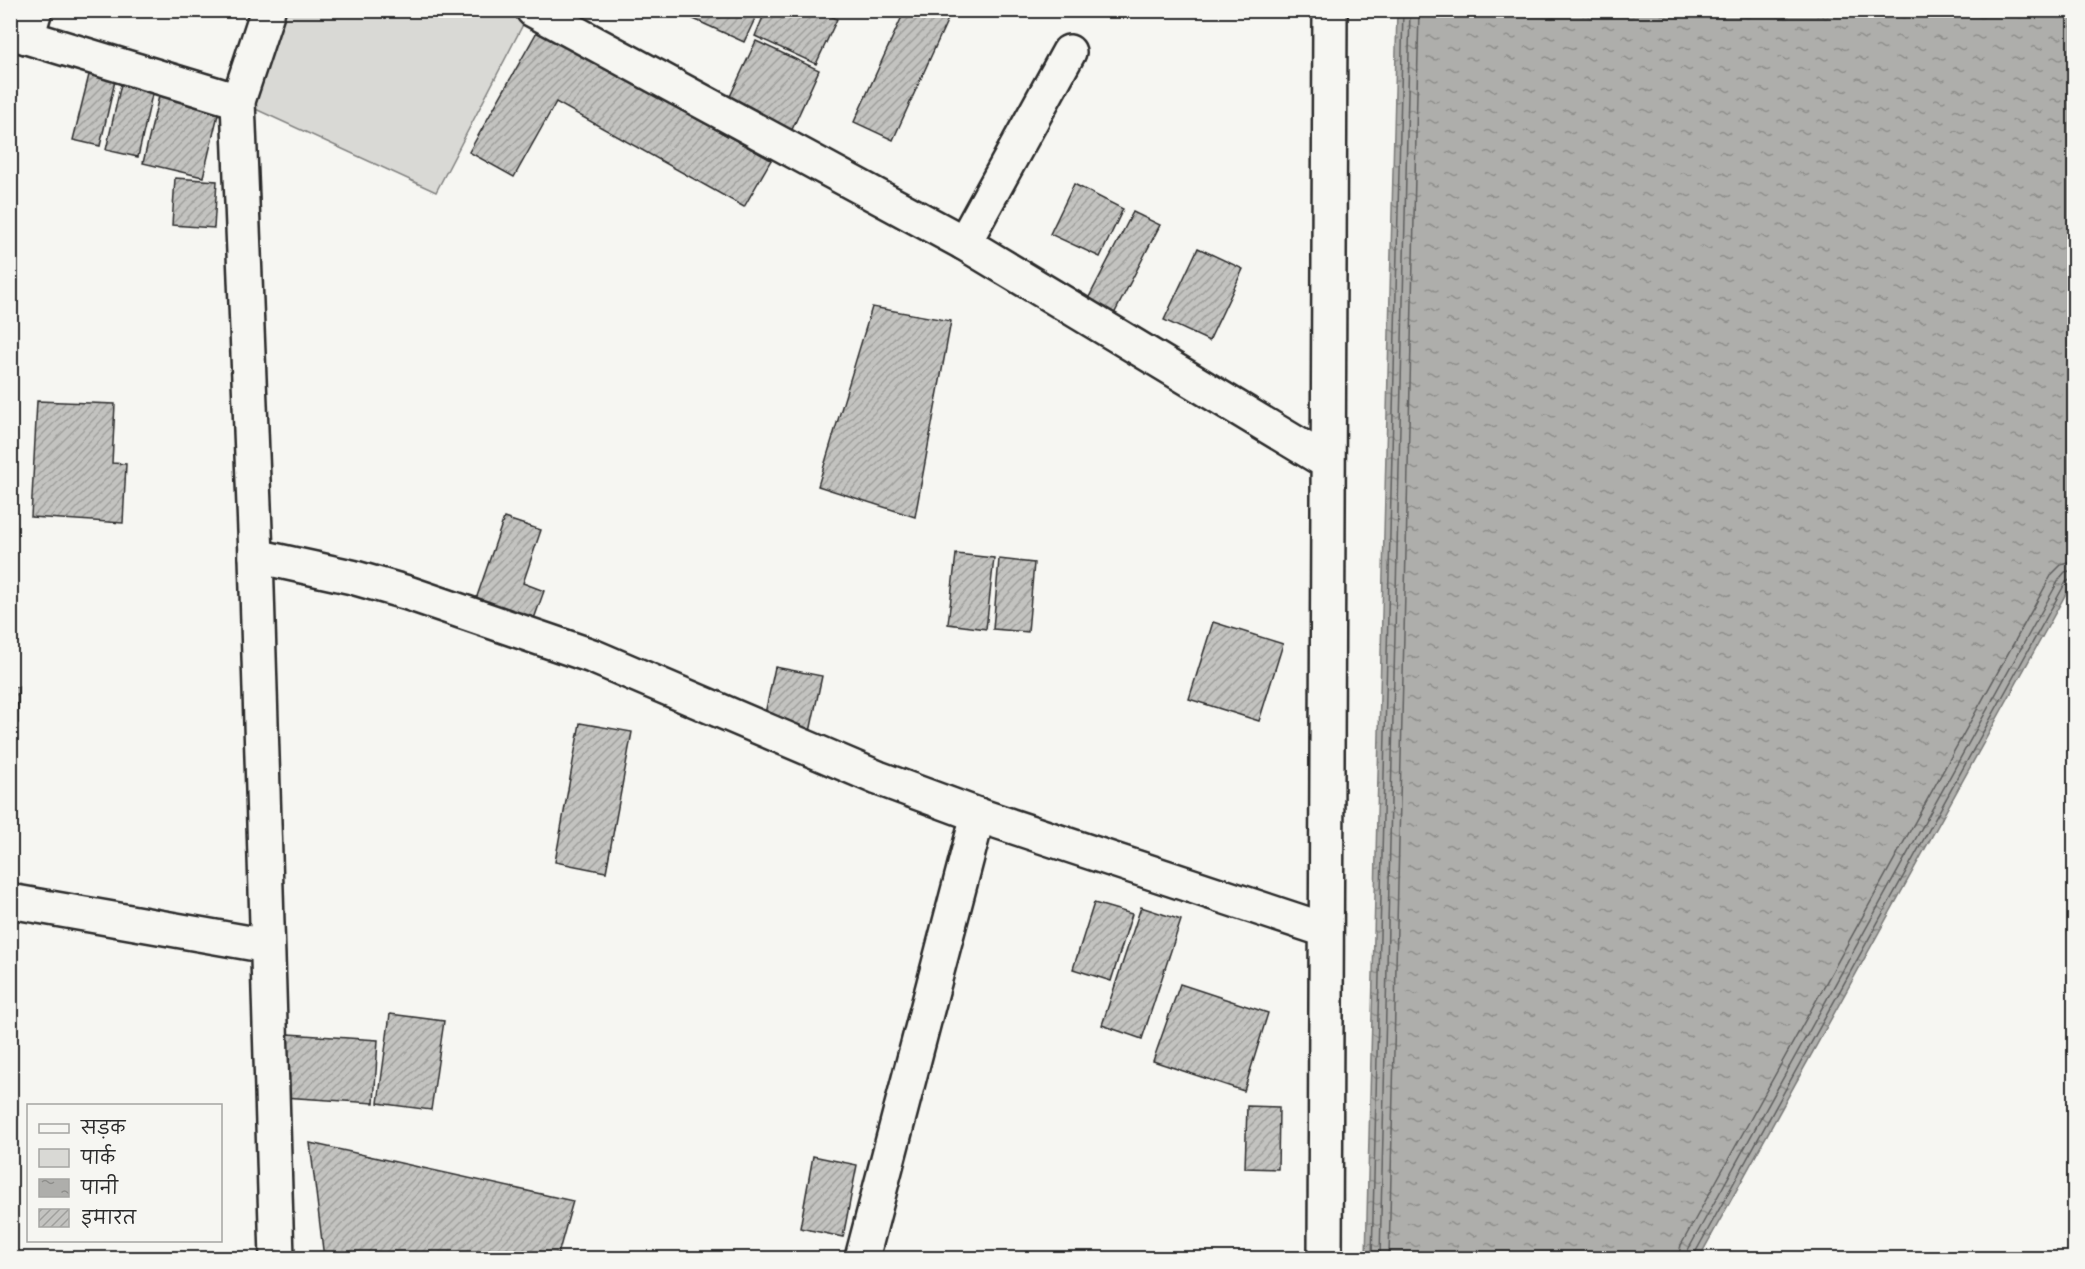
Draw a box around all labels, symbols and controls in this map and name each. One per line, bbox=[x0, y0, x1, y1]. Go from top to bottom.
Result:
legend bbox=[27, 1104, 222, 1242]
text: सड़क bbox=[80, 1117, 126, 1141]
text: पार्क bbox=[80, 1144, 116, 1171]
text: पानी bbox=[80, 1174, 119, 1201]
text: इमारत bbox=[81, 1207, 137, 1231]

